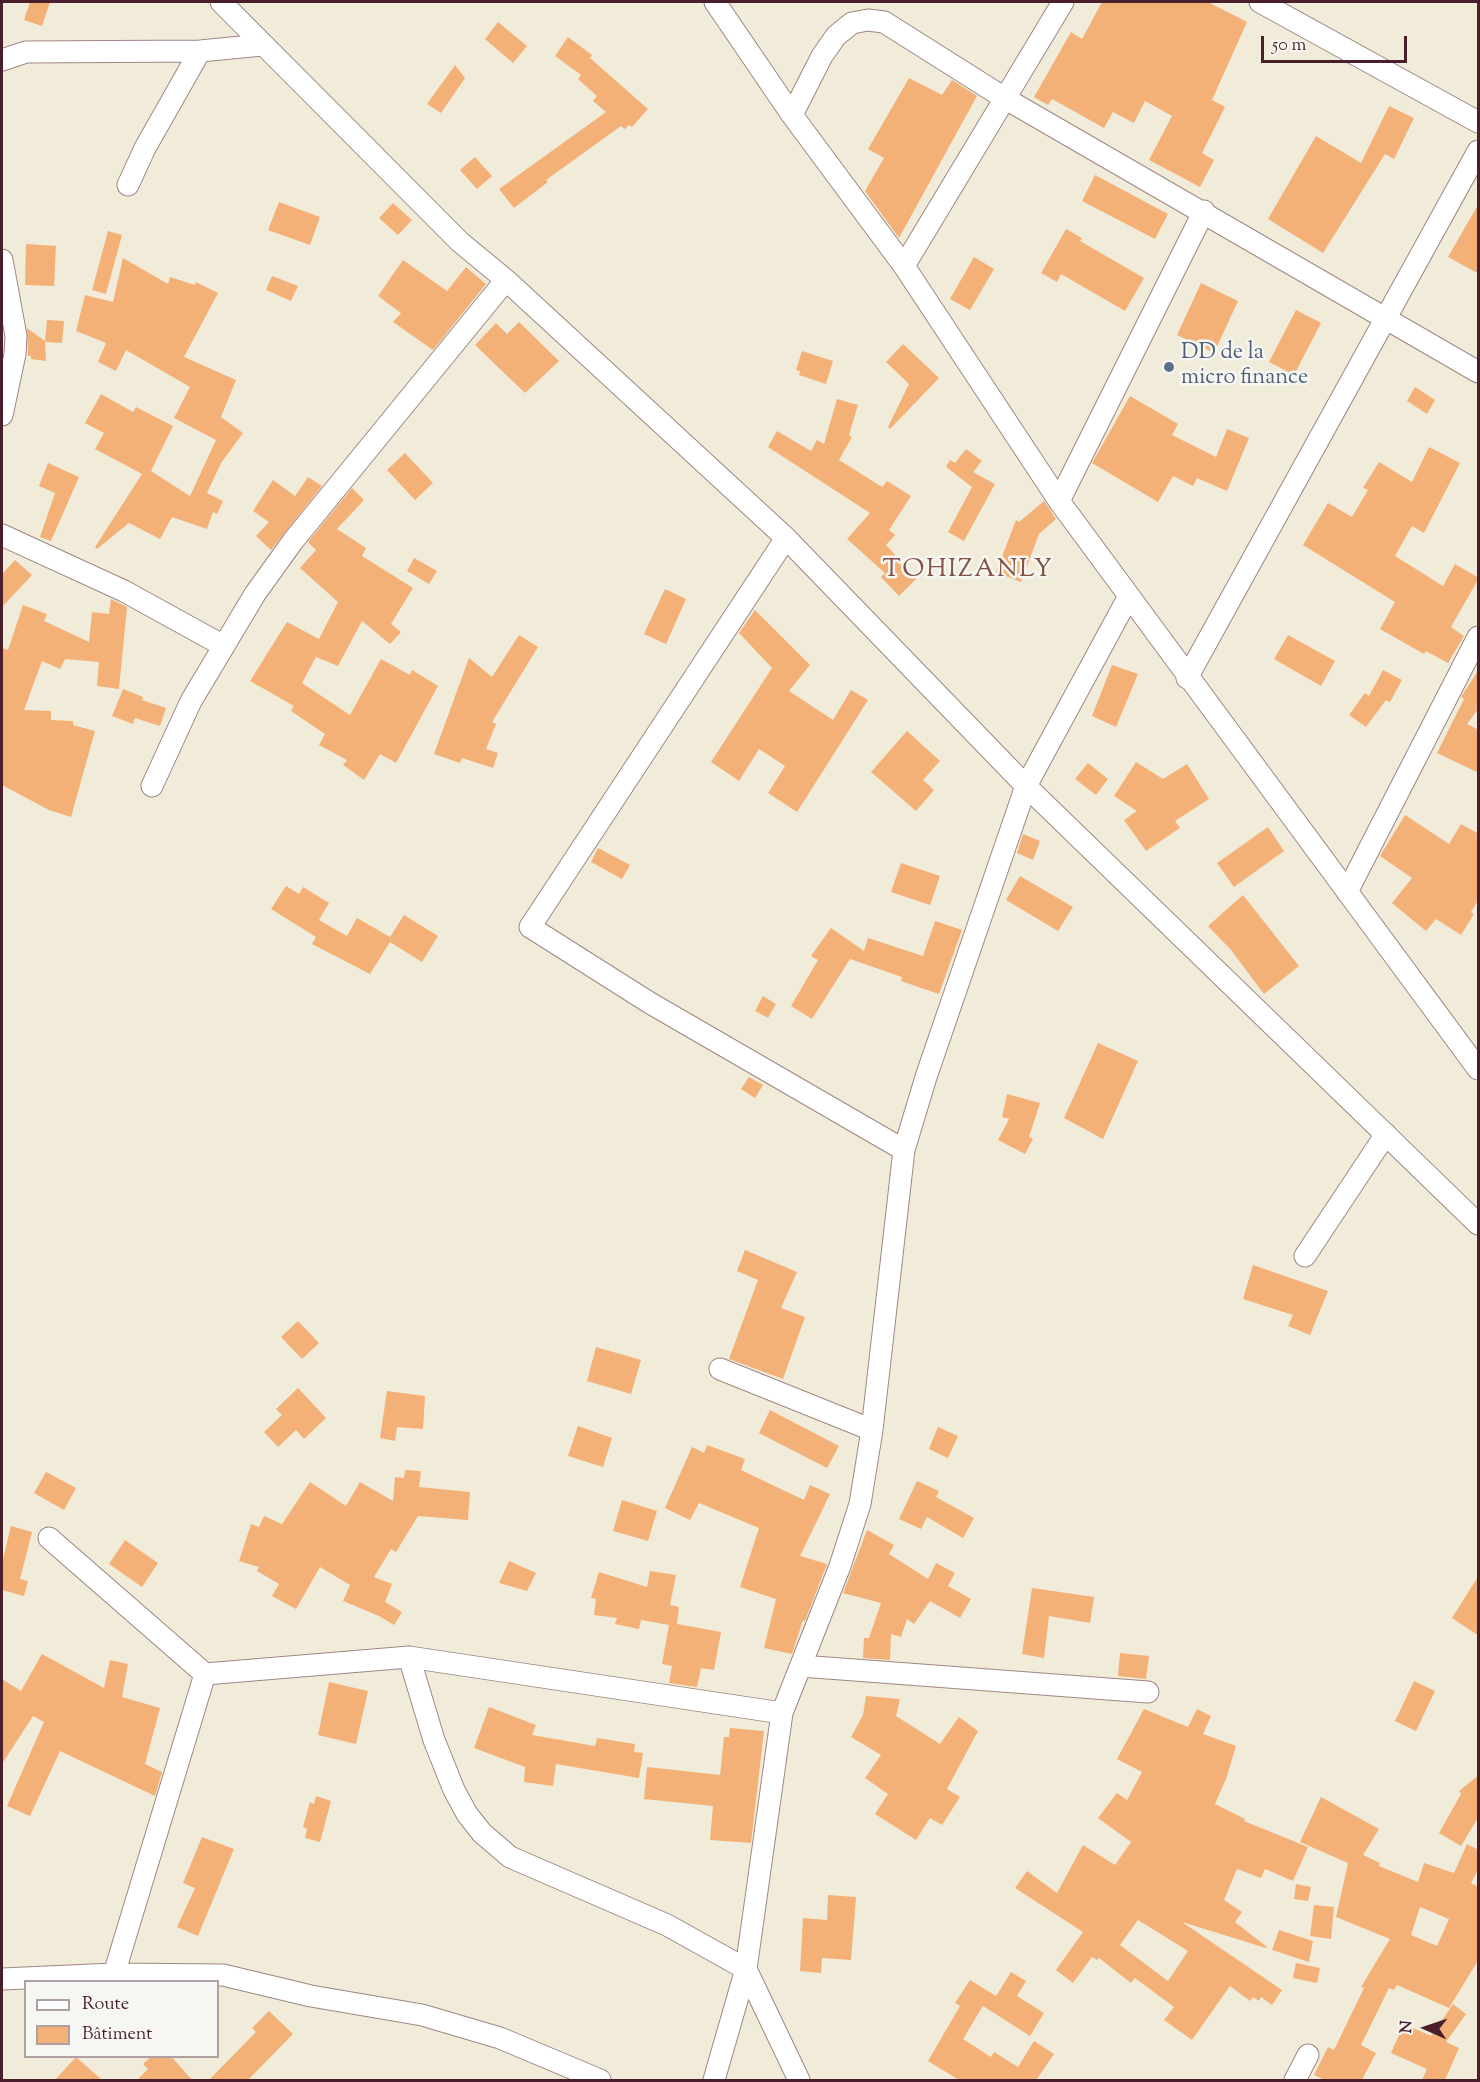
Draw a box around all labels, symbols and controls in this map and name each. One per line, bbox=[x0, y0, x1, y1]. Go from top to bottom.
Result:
scale bar bbox=[1264, 24, 1410, 62]
text: 50 m bbox=[1272, 33, 1306, 59]
place label: DD de la micro finance bbox=[1181, 341, 1308, 392]
marker: DD de la micro finance bbox=[1162, 360, 1176, 374]
district label: TOHIZANLY bbox=[883, 556, 1053, 588]
legend bbox=[24, 1980, 219, 2058]
text: Route bbox=[82, 1992, 129, 2018]
north arrow bbox=[1396, 1998, 1456, 2058]
text: N bbox=[1396, 2020, 1419, 2034]
text: Bâtiment bbox=[82, 2022, 152, 2048]

